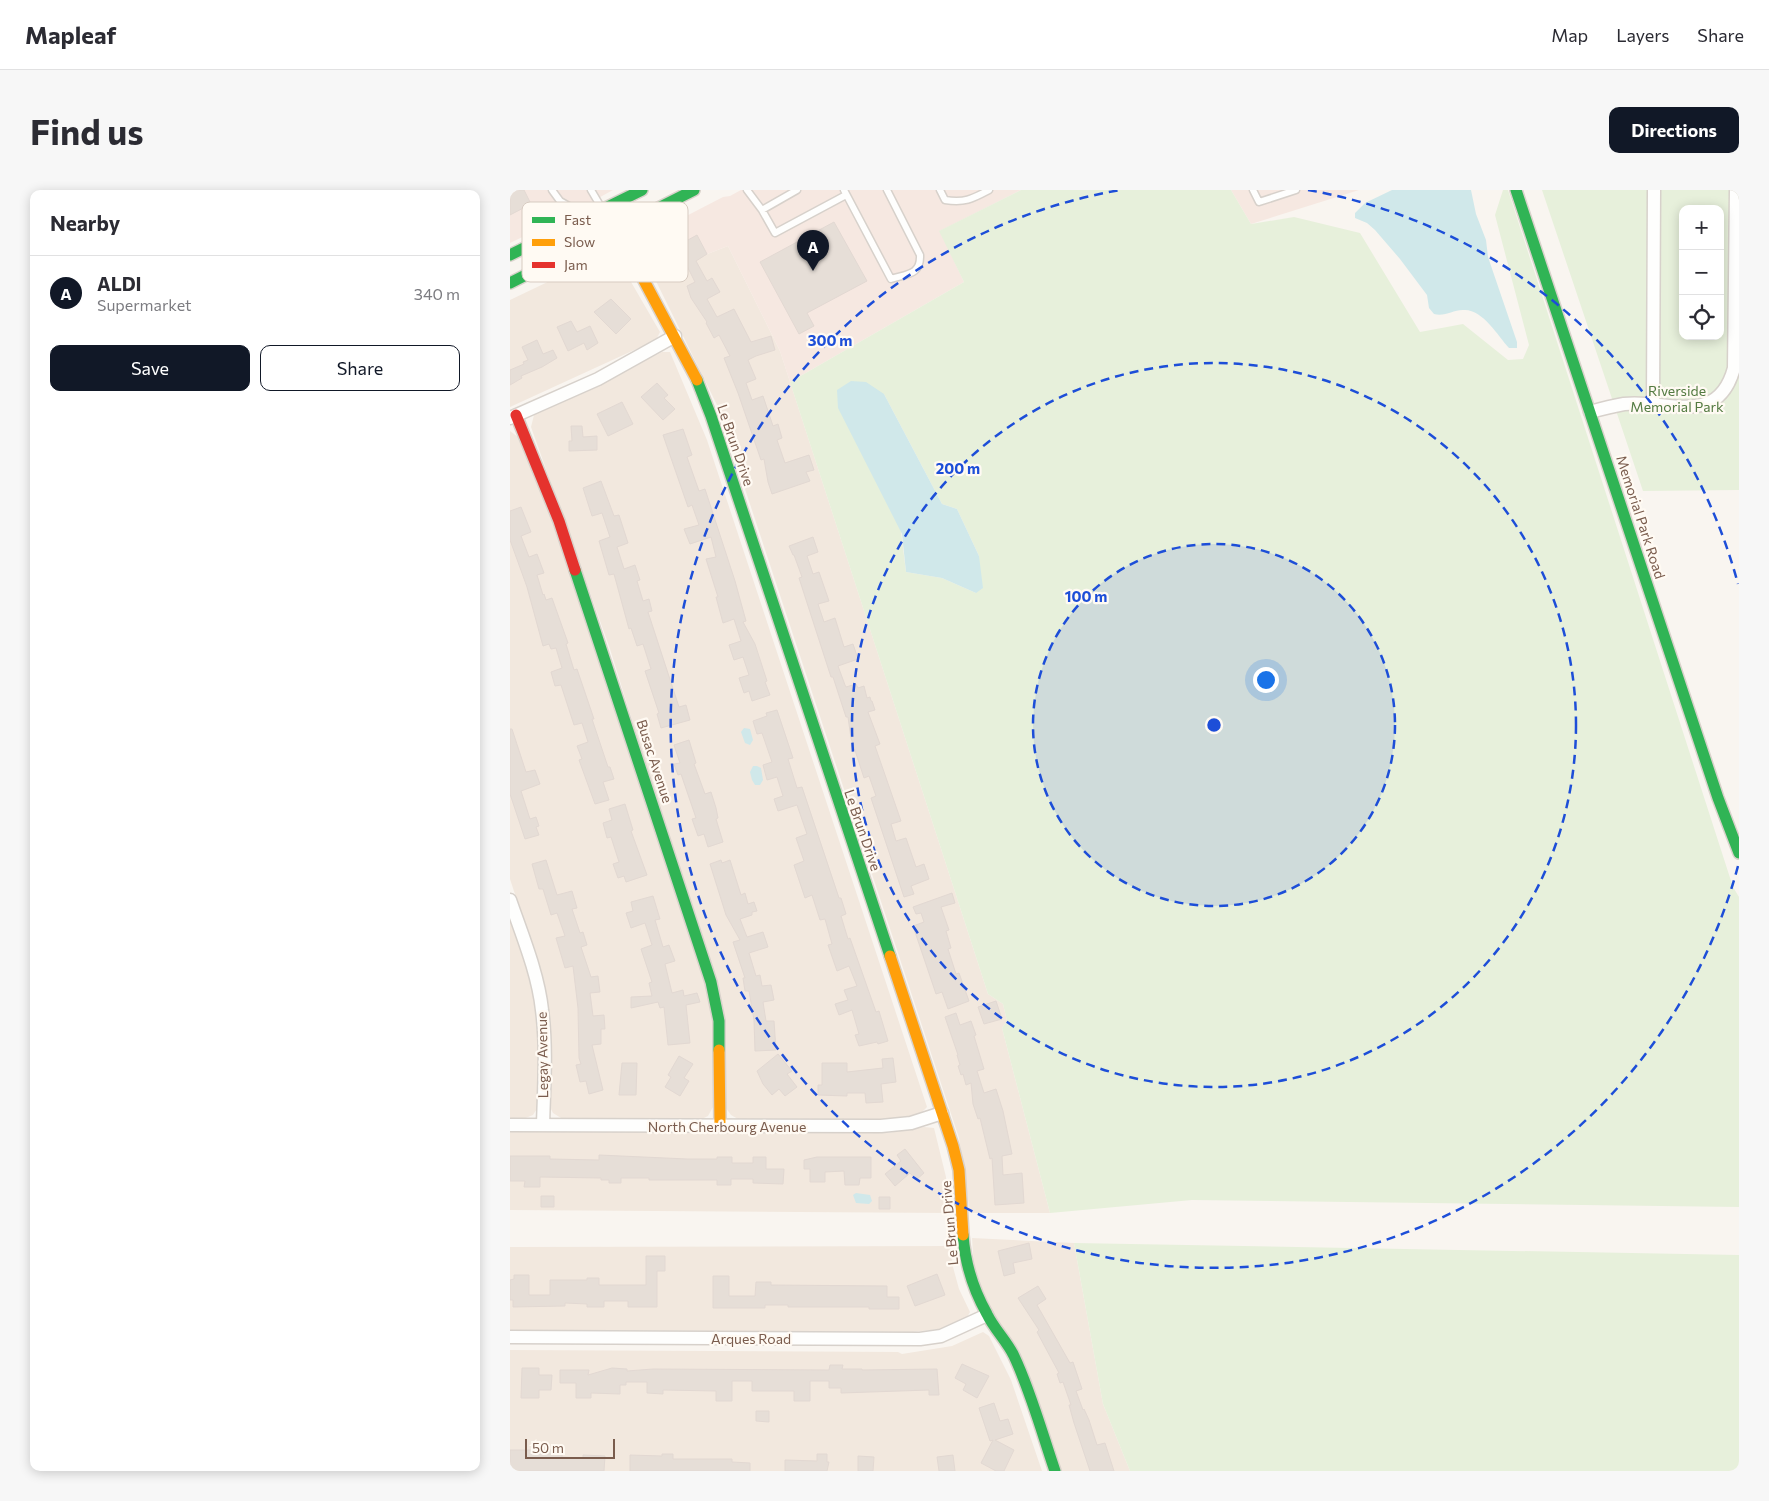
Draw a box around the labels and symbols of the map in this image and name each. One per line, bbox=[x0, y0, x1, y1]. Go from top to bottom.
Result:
legend bbox=[522, 202, 688, 282]
text: Fast bbox=[564, 211, 591, 228]
pin: A bbox=[797, 230, 829, 271]
text: Slow bbox=[564, 233, 595, 250]
text: Jam bbox=[564, 256, 588, 273]
text: 300 m bbox=[808, 331, 852, 349]
park label: Riverside Memorial Park bbox=[1630, 382, 1724, 415]
street label: Le Brun Drive bbox=[714, 402, 758, 488]
street label: Memorial Park Road bbox=[1613, 453, 1669, 581]
text: 200 m bbox=[936, 459, 980, 477]
text: 100 m bbox=[1065, 587, 1107, 605]
your location bbox=[1253, 667, 1279, 693]
centre of rings bbox=[1205, 716, 1223, 734]
street label: Busac Avenue bbox=[634, 717, 676, 805]
street label: Le Brun Drive bbox=[841, 787, 885, 873]
street label: Legay Avenue bbox=[533, 1012, 551, 1098]
street label: North Cherbourg Avenue bbox=[648, 1118, 806, 1135]
street label: Le Brun Drive bbox=[937, 1180, 961, 1266]
street label: Arques Road bbox=[711, 1330, 791, 1347]
scale bar bbox=[525, 1436, 615, 1459]

